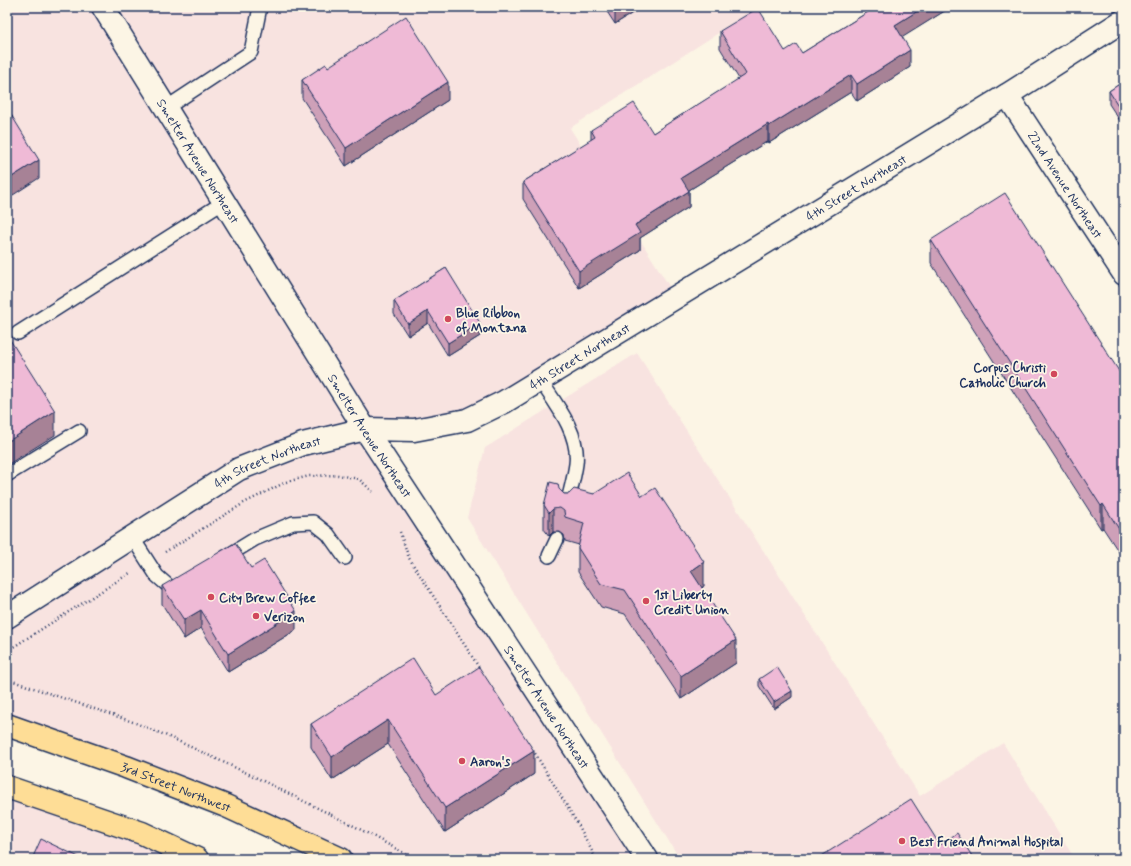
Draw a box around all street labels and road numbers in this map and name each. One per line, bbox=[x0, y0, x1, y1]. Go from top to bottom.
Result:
street label: Smelter Avenue Northeast bbox=[152, 96, 242, 227]
street label: 22nd Avenue Northeast bbox=[1023, 128, 1106, 242]
street label: 4th Street Northeast bbox=[803, 151, 910, 226]
street label: 4th Street Northeast bbox=[526, 320, 634, 395]
street label: Smelter Avenue Northeast bbox=[323, 371, 415, 502]
street label: 4th Street Northeast bbox=[211, 433, 323, 493]
street label: Smelter Avenue Northeast bbox=[499, 643, 593, 773]
street label: 3rd Street Northwest bbox=[118, 759, 233, 817]

